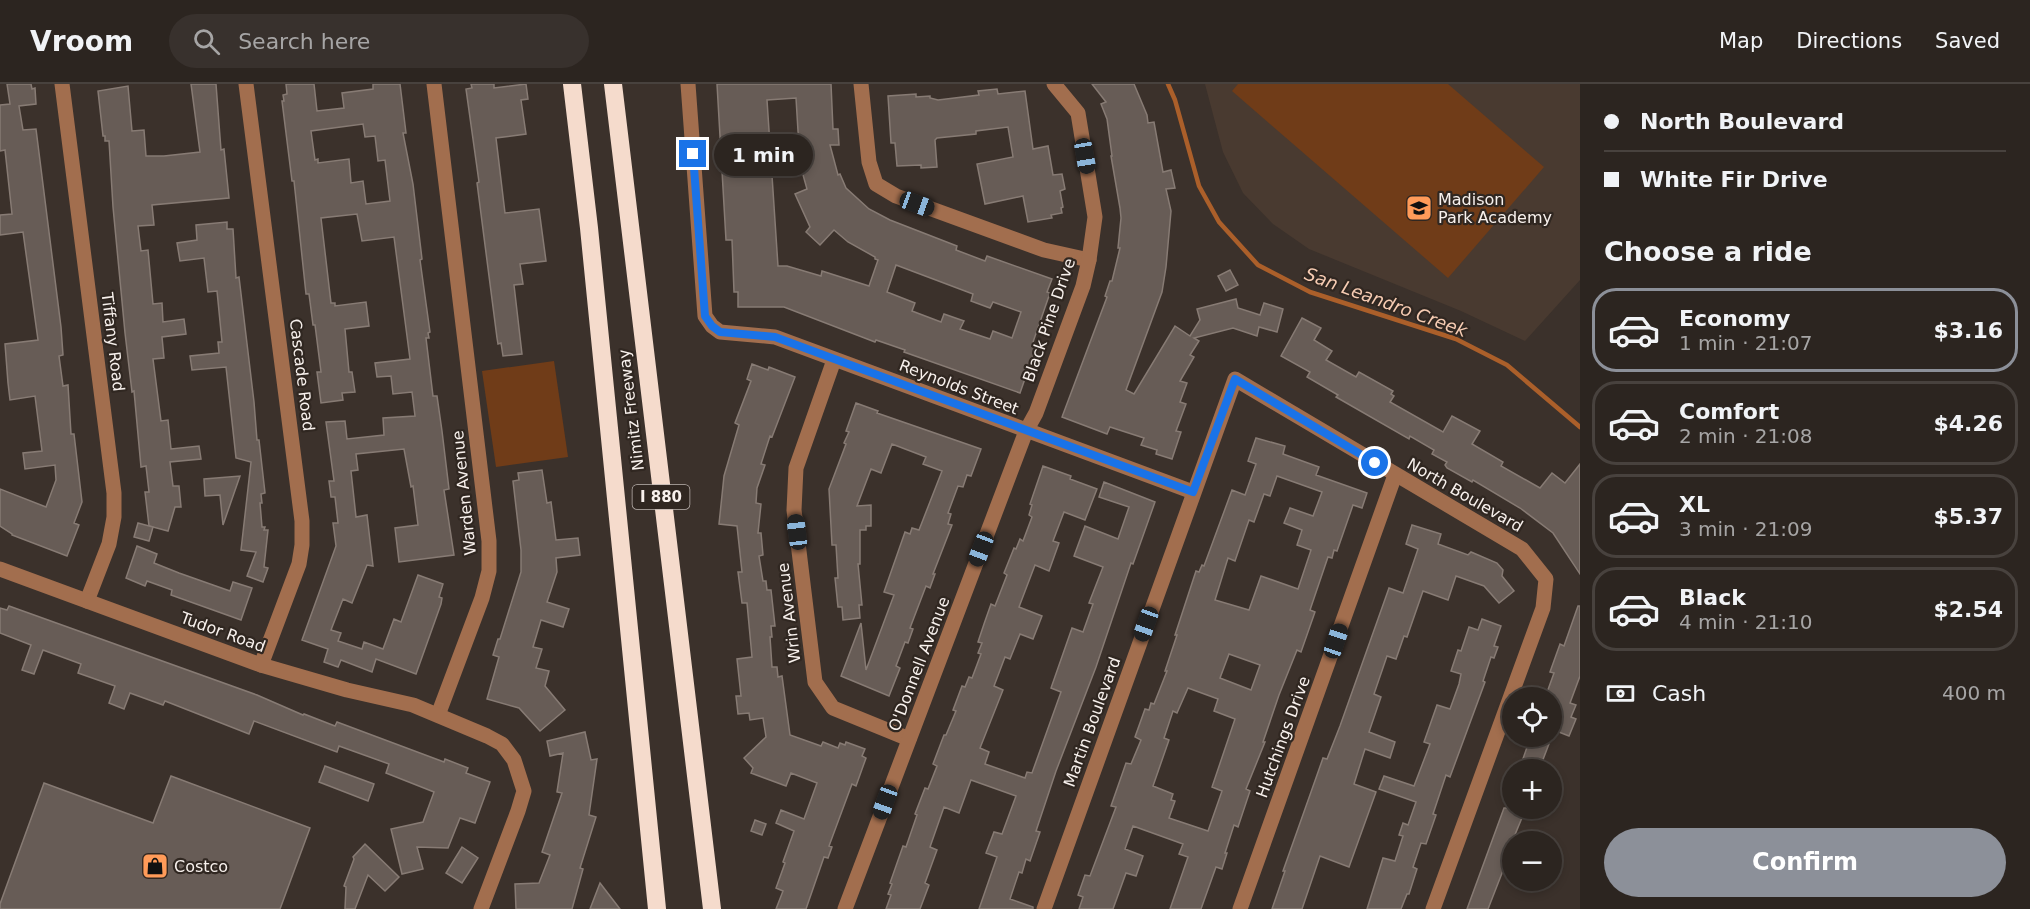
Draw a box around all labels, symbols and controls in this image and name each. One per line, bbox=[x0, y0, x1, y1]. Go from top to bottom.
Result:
search box bbox=[169, 14, 589, 68]
text: Vroom bbox=[30, 25, 133, 58]
icon: search bbox=[190, 25, 223, 58]
text: Search here bbox=[238, 29, 370, 54]
text: Map bbox=[1719, 29, 1763, 53]
text: Directions bbox=[1796, 29, 1902, 53]
text: Saved bbox=[1935, 29, 2000, 53]
text: North Boulevard bbox=[1640, 109, 1844, 134]
callout: 1 min bbox=[714, 133, 813, 175]
car bbox=[1073, 137, 1097, 175]
route end bbox=[679, 140, 706, 167]
text: 1 min bbox=[732, 143, 795, 167]
text: White Fir Drive bbox=[1640, 167, 1828, 192]
car bbox=[897, 189, 937, 219]
place label: Madison Park Academy bbox=[1438, 190, 1552, 227]
school or university icon: Madison Park Academy bbox=[1404, 193, 1434, 223]
text: Choose a ride bbox=[1604, 236, 1812, 267]
street label: Black Pine Drive bbox=[1019, 256, 1079, 384]
water label: San Leandro Creek bbox=[1302, 263, 1472, 342]
street label: Tiffany Road bbox=[97, 291, 128, 392]
icon: car bbox=[1607, 303, 1661, 357]
text: Economy bbox=[1679, 306, 1790, 331]
street label: Cascade Road bbox=[286, 318, 318, 432]
text: $3.16 bbox=[1933, 318, 2003, 343]
text: 1 min · 21:07 bbox=[1679, 331, 1813, 355]
street label: Nimitz Freeway bbox=[614, 348, 648, 472]
street label: Reynolds Street bbox=[897, 356, 1021, 418]
icon: car bbox=[1607, 396, 1661, 450]
text: Comfort bbox=[1679, 399, 1779, 424]
text: $4.26 bbox=[1933, 411, 2003, 436]
text: 2 min · 21:08 bbox=[1679, 424, 1813, 448]
street label: Warden Avenue bbox=[448, 430, 480, 556]
route start bbox=[1361, 449, 1388, 476]
street label: North Boulevard bbox=[1404, 454, 1526, 536]
road number: I 880 bbox=[632, 485, 690, 509]
icon: car bbox=[1607, 489, 1661, 543]
text: XL bbox=[1679, 492, 1710, 517]
text: $5.37 bbox=[1933, 504, 2003, 529]
car bbox=[786, 513, 808, 551]
text: 3 min · 21:09 bbox=[1679, 517, 1813, 541]
car bbox=[966, 529, 996, 569]
street label: Wrin Avenue bbox=[773, 562, 805, 664]
icon: car bbox=[1607, 582, 1661, 636]
text: Black bbox=[1679, 585, 1746, 610]
street label: O'Donnell Avenue bbox=[885, 594, 953, 734]
text: $2.54 bbox=[1933, 597, 2003, 622]
car bbox=[1131, 604, 1161, 644]
street label: Tudor Road bbox=[177, 607, 268, 656]
text: 4 min · 21:10 bbox=[1679, 610, 1813, 634]
car bbox=[1322, 621, 1350, 661]
street label: Martin Boulevard bbox=[1060, 654, 1124, 790]
street label: Hutchings Drive bbox=[1252, 674, 1314, 800]
icon: cash bbox=[1604, 677, 1637, 710]
text: Cash bbox=[1652, 681, 1706, 706]
text: 400 m bbox=[1942, 681, 2006, 705]
map controls bbox=[1502, 687, 1562, 891]
button: locate bbox=[1502, 687, 1562, 747]
button: + bbox=[1502, 759, 1562, 819]
car bbox=[870, 782, 900, 822]
button: Confirm bbox=[1604, 828, 2006, 897]
button: − bbox=[1502, 831, 1562, 891]
shop icon: Costco bbox=[140, 851, 170, 881]
place label: Costco bbox=[174, 857, 228, 876]

